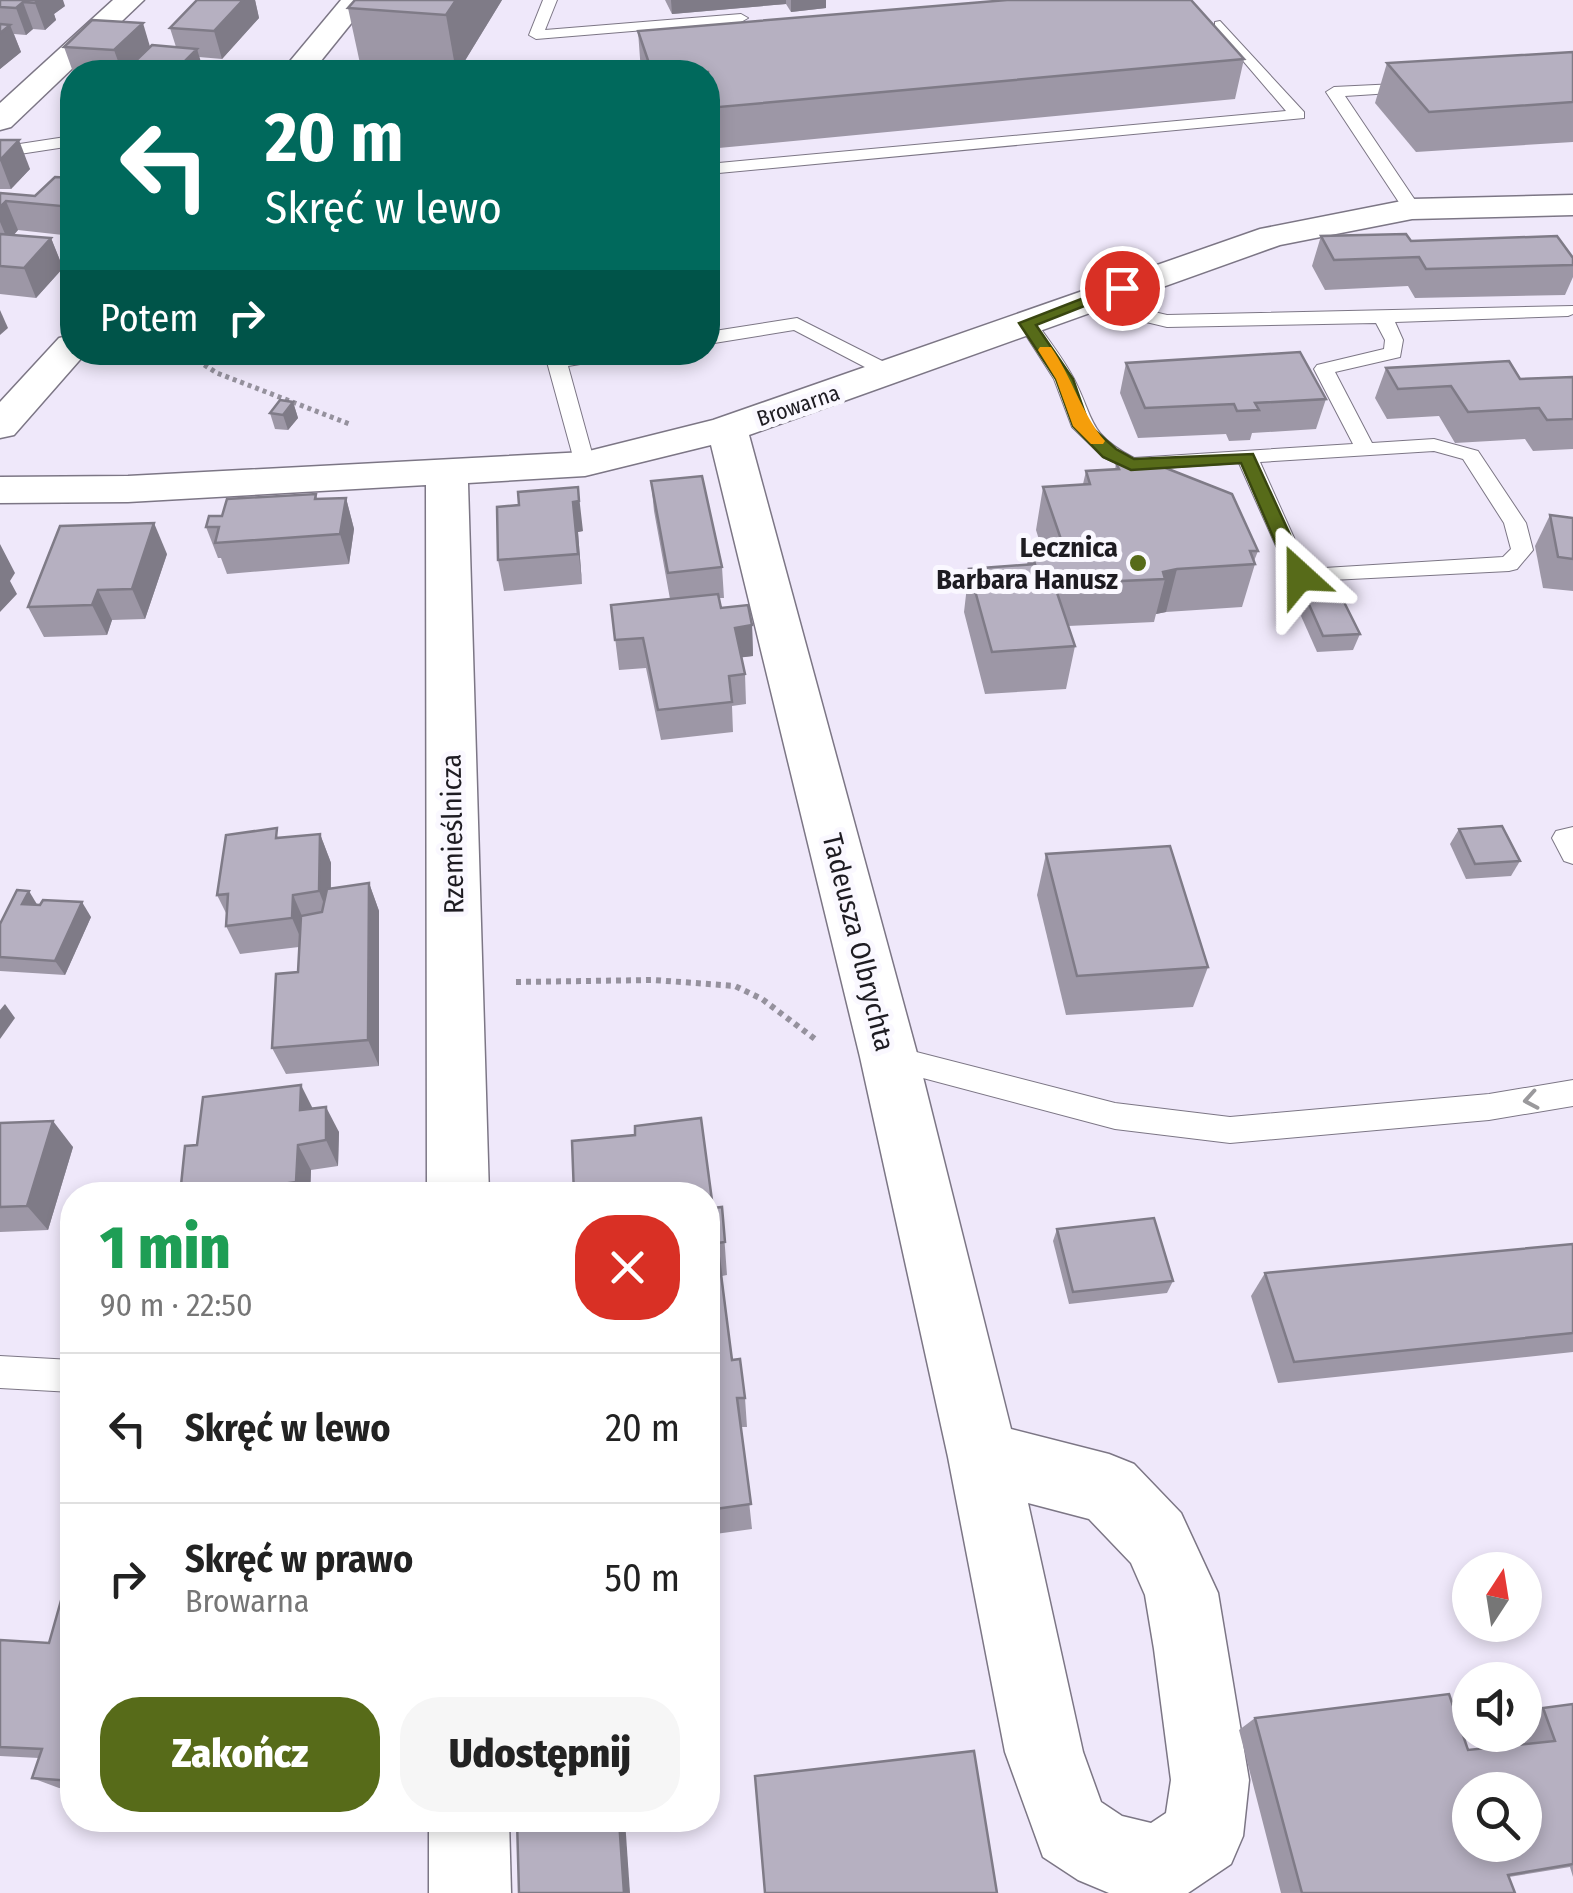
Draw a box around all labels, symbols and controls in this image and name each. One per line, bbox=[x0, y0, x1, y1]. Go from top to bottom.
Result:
text: 20 m bbox=[265, 96, 404, 180]
icon: left bbox=[100, 100, 230, 230]
text: Skręć w lewo bbox=[265, 181, 502, 235]
pin bbox=[1080, 246, 1165, 331]
icon: arrive bbox=[1095, 261, 1150, 316]
icon: right bbox=[219, 290, 274, 345]
text: Potem bbox=[100, 295, 199, 341]
street label: Browarna bbox=[753, 379, 843, 432]
position arrow bbox=[1248, 524, 1352, 628]
place label: Lecznica Barbara Hanusz bbox=[936, 531, 1118, 596]
marker: Lecznica Barbara Hanusz bbox=[1127, 552, 1149, 574]
street label: Rzemieślnicza bbox=[435, 754, 470, 914]
street label: Tadeusza Olbrychta bbox=[816, 830, 902, 1054]
one-way arrow bbox=[1523, 1089, 1539, 1110]
text: 1 min bbox=[100, 1212, 231, 1284]
button: close bbox=[575, 1215, 680, 1320]
text: 90 m · 22:50 bbox=[100, 1286, 253, 1324]
icon: left bbox=[100, 1401, 155, 1456]
text: Skręć w lewo bbox=[185, 1405, 391, 1451]
text: 20 m bbox=[605, 1405, 680, 1451]
text: Skręć w prawo bbox=[185, 1536, 413, 1582]
icon: right bbox=[100, 1551, 155, 1606]
north arrow bbox=[1452, 1552, 1542, 1642]
map controls bbox=[1452, 1552, 1542, 1862]
text: 50 m bbox=[605, 1555, 680, 1601]
text: Browarna bbox=[185, 1582, 310, 1620]
button: sound bbox=[1452, 1662, 1542, 1752]
button: Zakończ bbox=[100, 1697, 380, 1812]
button: Udostępnij bbox=[400, 1697, 680, 1812]
button: search bbox=[1452, 1772, 1542, 1862]

